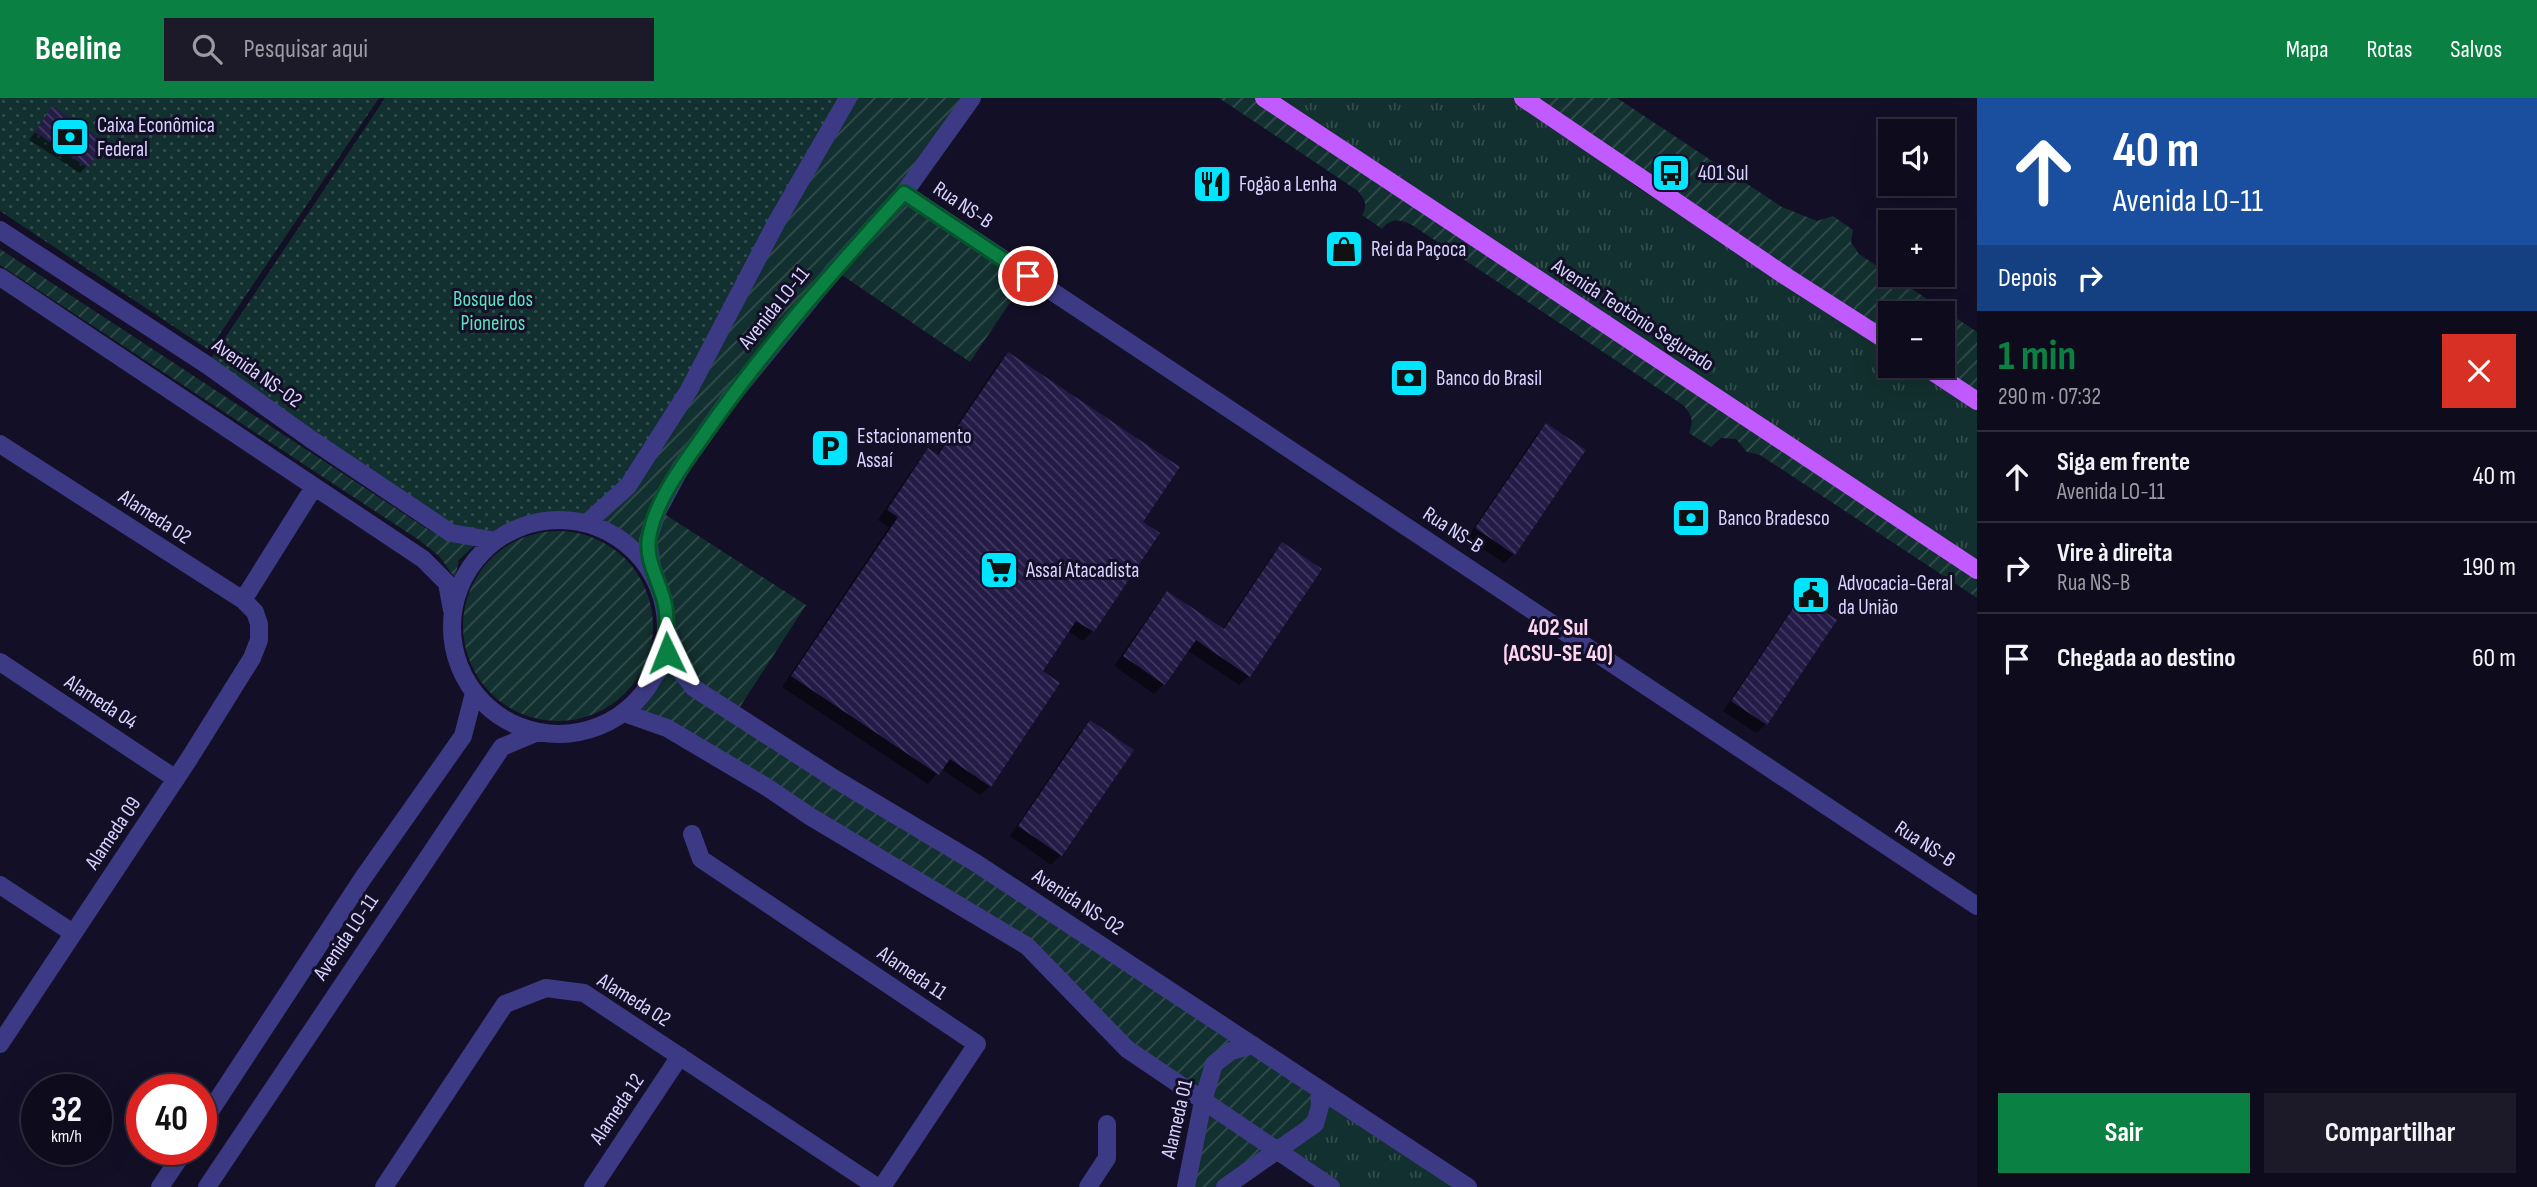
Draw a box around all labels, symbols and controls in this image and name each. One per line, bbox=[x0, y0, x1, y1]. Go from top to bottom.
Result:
search box bbox=[164, 18, 654, 81]
text: Beeline bbox=[35, 29, 122, 69]
icon: search bbox=[188, 30, 226, 68]
text: Pesquisar aqui bbox=[244, 34, 368, 65]
text: Mapa bbox=[2286, 35, 2329, 64]
text: Rotas bbox=[2367, 35, 2412, 64]
text: Salvos bbox=[2450, 35, 2502, 64]
place label: Caixa Econômica Federal bbox=[97, 113, 215, 162]
bank icon: Caixa Econômica Federal bbox=[49, 116, 91, 158]
map controls bbox=[1878, 119, 1955, 378]
button: sound bbox=[1878, 119, 1955, 196]
text: 40 m bbox=[2113, 122, 2199, 181]
icon: ahead bbox=[1998, 126, 2089, 217]
bus stop icon: 401 Sul bbox=[1650, 152, 1692, 194]
place label: 401 Sul bbox=[1698, 161, 1749, 186]
restaurant icon: Fogão a Lenha bbox=[1191, 163, 1233, 205]
place label: Fogão a Lenha bbox=[1239, 172, 1337, 197]
street label: Rua NS-B bbox=[928, 176, 998, 234]
text: Avenida LO-11 bbox=[2113, 182, 2263, 221]
button: + bbox=[1878, 210, 1955, 287]
shop icon: Rei da Paçoca bbox=[1323, 228, 1365, 270]
place label: Rei da Paçoca bbox=[1371, 237, 1466, 262]
pin bbox=[998, 246, 1058, 306]
street label: Avenida Teotônio Segurado bbox=[1546, 253, 1719, 377]
icon: arrive bbox=[1009, 257, 1047, 295]
icon: right bbox=[2071, 259, 2109, 297]
street label: Avenida LO-11 bbox=[733, 261, 815, 355]
text: Depois bbox=[1998, 263, 2057, 294]
park label: Bosque dos Pioneiros bbox=[453, 287, 533, 336]
button: − bbox=[1878, 301, 1955, 378]
text: 1 min bbox=[1998, 331, 2076, 382]
street label: Avenida NS-02 bbox=[206, 332, 307, 413]
button: close bbox=[2442, 334, 2516, 408]
bank icon: Banco do Brasil bbox=[1388, 357, 1430, 399]
place label: Banco do Brasil bbox=[1436, 366, 1542, 391]
text: 290 m · 07:32 bbox=[1998, 383, 2101, 411]
place label: Estacionamento Assaí bbox=[856, 424, 972, 473]
parking icon: Estacionamento Assaí bbox=[809, 427, 851, 469]
text: Siga em frente bbox=[2057, 447, 2190, 478]
icon: ahead bbox=[1998, 458, 2036, 496]
text: 40 m bbox=[2473, 461, 2516, 492]
text: Avenida LO-11 bbox=[2057, 478, 2165, 506]
street label: Alameda 02 bbox=[113, 484, 196, 550]
bank icon: Banco Bradesco bbox=[1670, 497, 1712, 539]
street label: Rua NS-B bbox=[1418, 501, 1488, 559]
place label: Banco Bradesco bbox=[1718, 506, 1830, 531]
text: Vire à direita bbox=[2057, 538, 2173, 569]
supermarket icon: Assaí Atacadista bbox=[978, 549, 1020, 591]
icon: right bbox=[1998, 549, 2036, 587]
text: 190 m bbox=[2463, 552, 2516, 583]
place label: Assaí Atacadista bbox=[1025, 558, 1139, 583]
text: Rua NS-B bbox=[2057, 569, 2130, 597]
place label: Advocacia-Geral da União bbox=[1837, 571, 1953, 620]
public building icon: Advocacia-Geral da União bbox=[1790, 574, 1832, 616]
district label: 402 Sul (ACSU-SE 40) bbox=[1503, 614, 1613, 668]
position arrow bbox=[630, 616, 704, 690]
icon: arrive bbox=[1998, 640, 2036, 678]
text: Chegada ao destino bbox=[2057, 643, 2236, 674]
text: 60 m bbox=[2472, 643, 2516, 674]
street label: Alameda 04 bbox=[59, 669, 142, 735]
street label: Alameda 09 bbox=[79, 792, 146, 875]
street label: Rua NS-B bbox=[1890, 815, 1960, 873]
street label: Avenida NS-02 bbox=[1027, 863, 1128, 941]
street label: Avenida LO-11 bbox=[308, 889, 384, 986]
street label: Alameda 11 bbox=[872, 940, 952, 1006]
street label: Alameda 02 bbox=[592, 967, 675, 1032]
street label: Alameda 12 bbox=[584, 1069, 650, 1150]
speed limit sign: 40 bbox=[126, 1074, 217, 1165]
street label: Alameda 01 bbox=[1156, 1077, 1198, 1162]
text: 32 bbox=[51, 1089, 82, 1132]
button: Sair bbox=[1998, 1093, 2250, 1173]
button: Compartilhar bbox=[2264, 1093, 2516, 1173]
text: km/h bbox=[51, 1126, 82, 1147]

